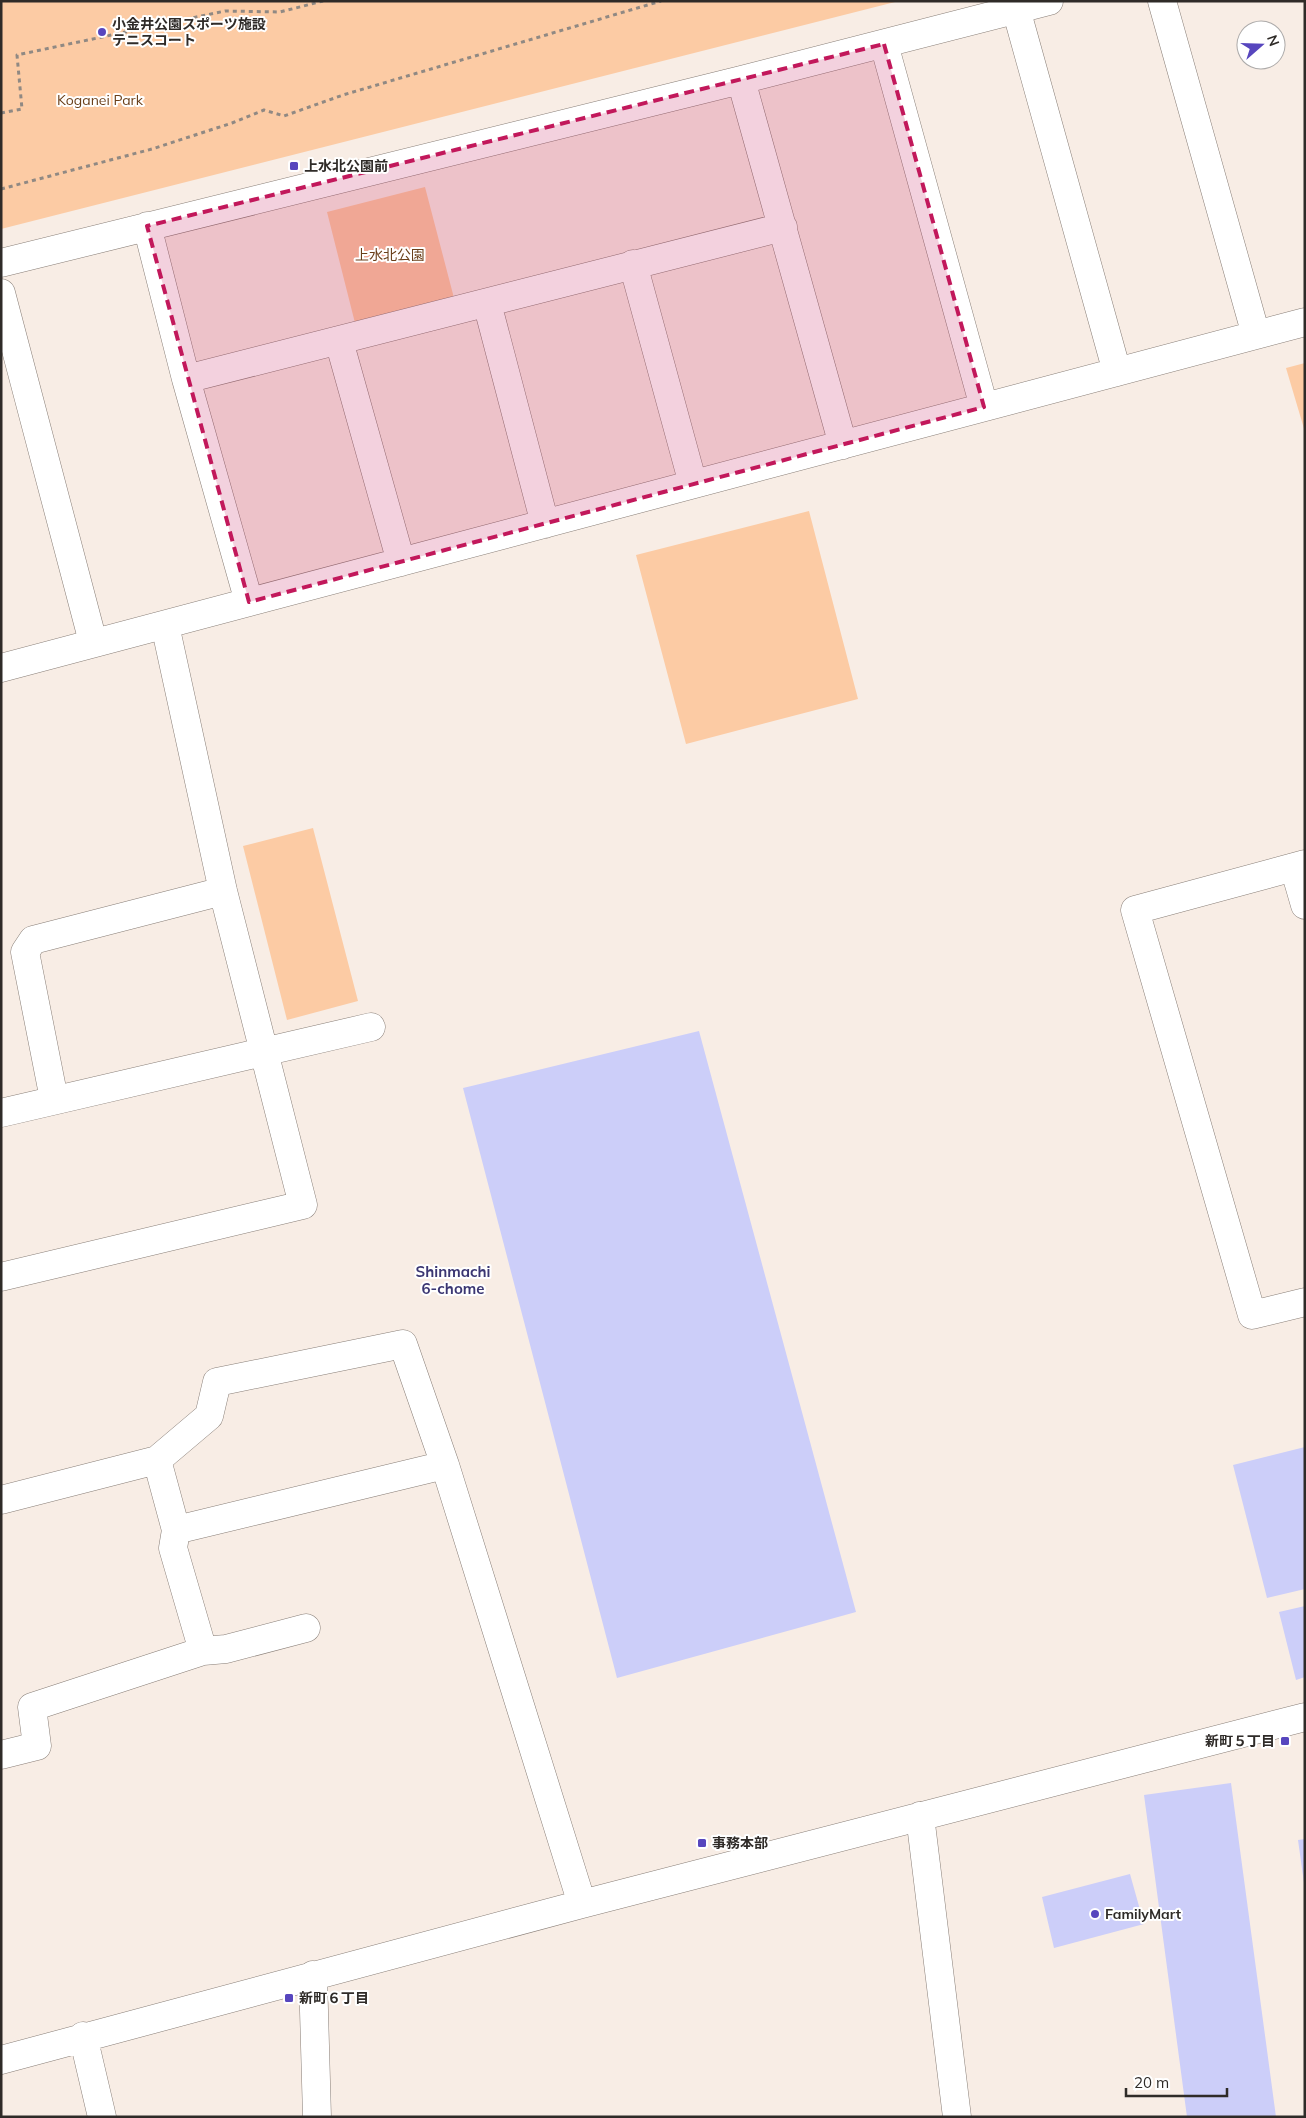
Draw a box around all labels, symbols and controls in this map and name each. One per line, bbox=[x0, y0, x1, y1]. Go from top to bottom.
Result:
place label: 小金井公園スポーツ施設 テニスコート bbox=[112, 15, 266, 49]
north arrow bbox=[1236, 20, 1286, 70]
marker: 小金井公園スポーツ施設 テニスコート bbox=[96, 26, 108, 38]
text: N bbox=[1263, 33, 1283, 49]
park label: Koganei Park bbox=[57, 91, 144, 109]
place label: 上水北公園前 bbox=[304, 157, 388, 175]
marker: 上水北公園前 bbox=[288, 160, 300, 172]
park label: 上水北公園 bbox=[355, 246, 425, 264]
district label: Shinmachi 6-chome bbox=[416, 1262, 491, 1298]
place label: 新町５丁目 bbox=[1205, 1732, 1275, 1750]
marker: 新町５丁目 bbox=[1279, 1735, 1291, 1747]
place label: 事務本部 bbox=[712, 1834, 768, 1852]
marker: 事務本部 bbox=[696, 1837, 708, 1849]
place label: FamilyMart bbox=[1105, 1905, 1182, 1923]
marker: FamilyMart bbox=[1089, 1908, 1101, 1920]
place label: 新町６丁目 bbox=[299, 1989, 369, 2007]
marker: 新町６丁目 bbox=[283, 1992, 295, 2004]
scale bar bbox=[1126, 2066, 1227, 2098]
text: 20 m bbox=[1134, 2073, 1169, 2092]

